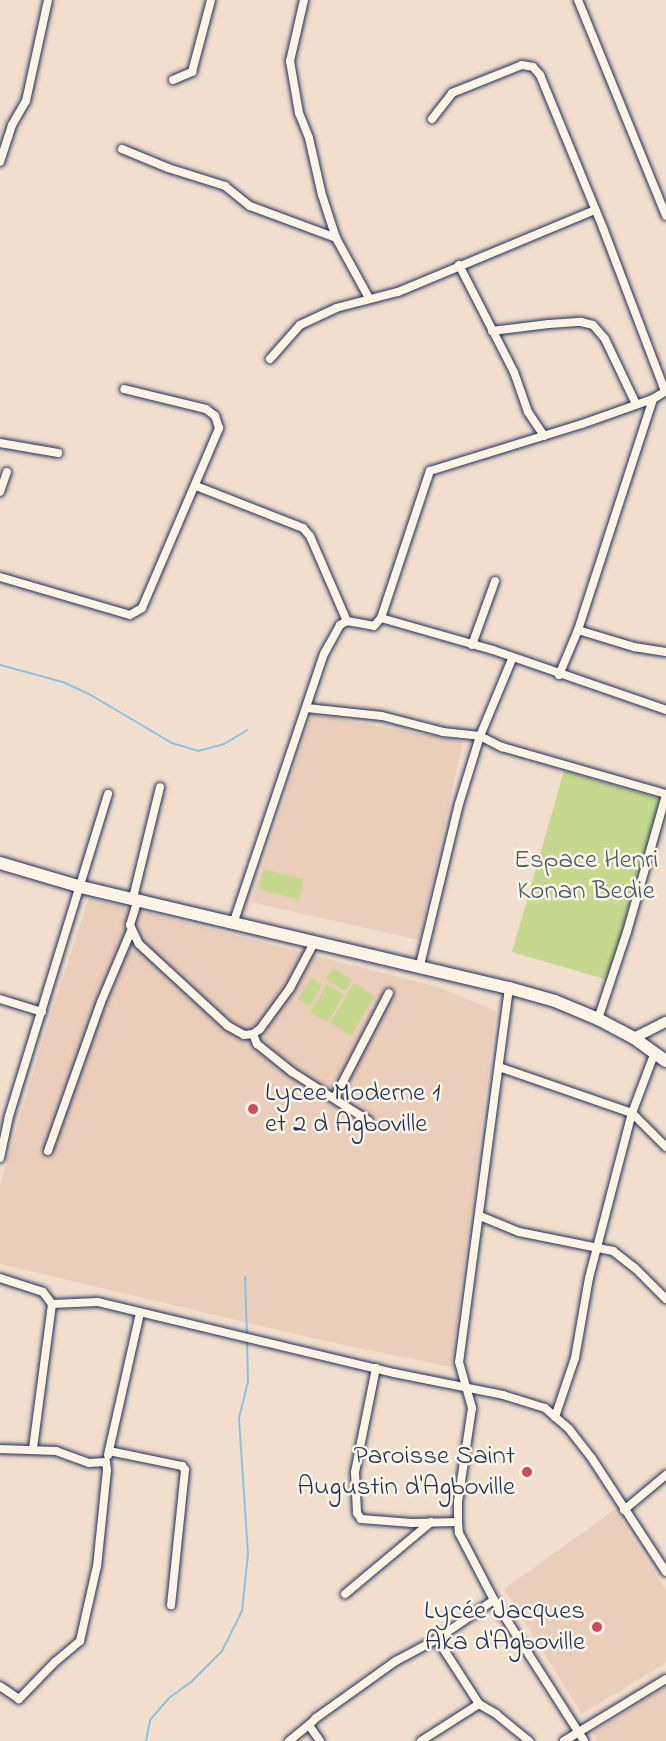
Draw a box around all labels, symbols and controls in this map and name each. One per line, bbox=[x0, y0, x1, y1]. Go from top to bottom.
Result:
park label: Espace Henri Konan Bedie bbox=[514, 844, 658, 907]
place label: Lycee Moderne 1 et 2 d Agboville bbox=[265, 1077, 441, 1140]
marker: Lycee Moderne 1 et 2 d Agboville bbox=[246, 1102, 260, 1116]
place label: Paroisse Saint Augustin d'Agboville bbox=[297, 1440, 515, 1503]
marker: Paroisse Saint Augustin d'Agboville bbox=[520, 1465, 534, 1479]
place label: Lycée Jacques Aka d'Agboville bbox=[424, 1595, 585, 1658]
marker: Lycée Jacques Aka d'Agboville bbox=[590, 1620, 604, 1634]

